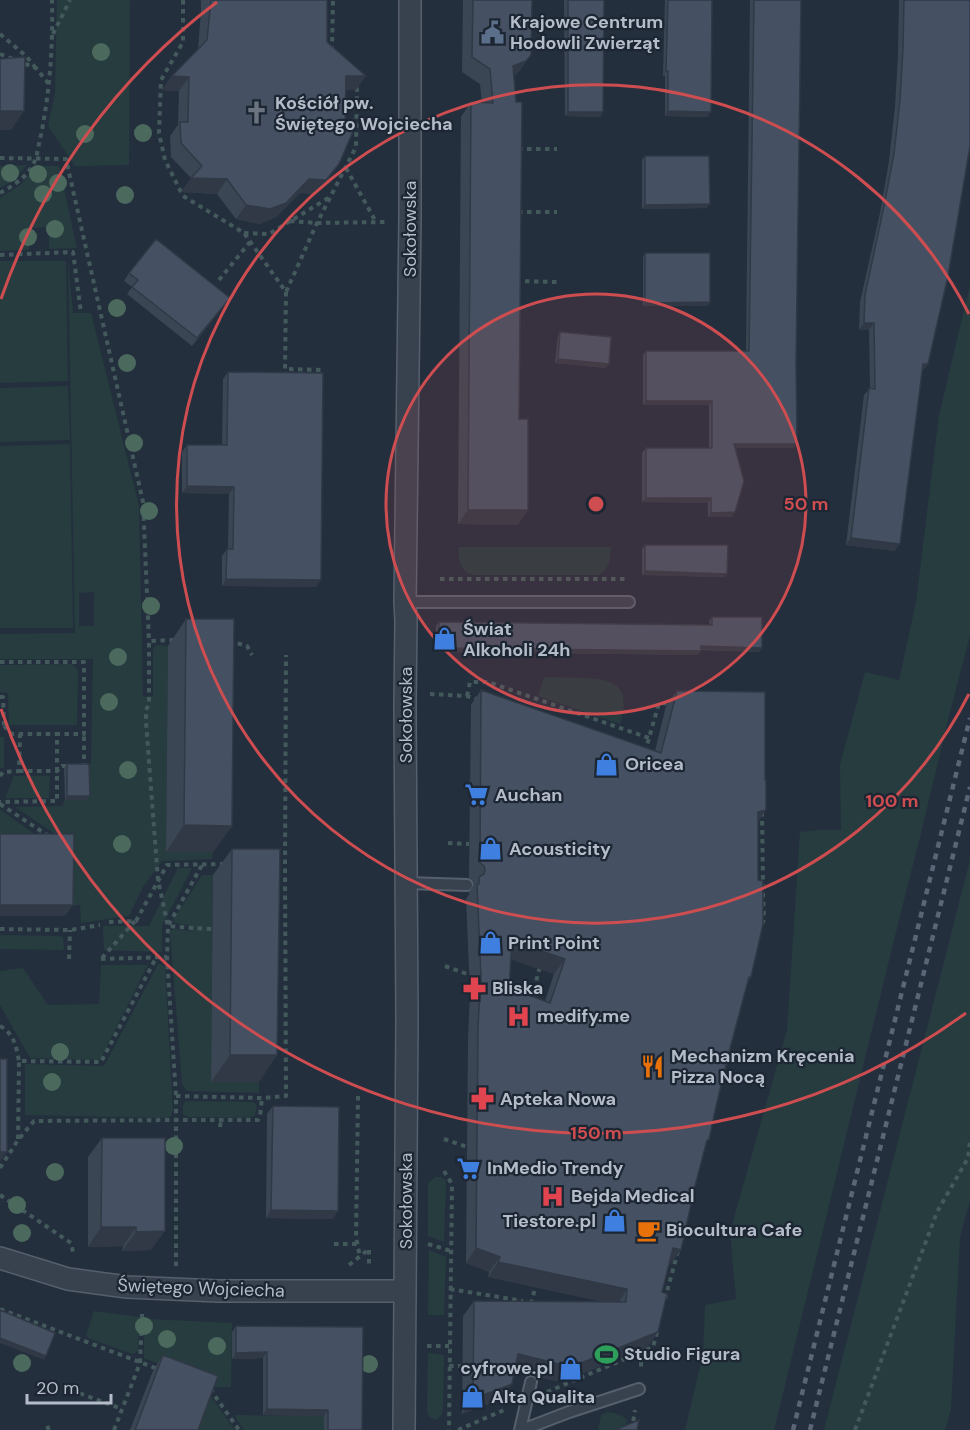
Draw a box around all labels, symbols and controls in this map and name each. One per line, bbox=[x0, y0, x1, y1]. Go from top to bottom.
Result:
place label: Krajowe Centrum Hodowli Zwierząt bbox=[510, 10, 663, 55]
public building icon: Krajowe Centrum Hodowli Zwierząt bbox=[479, 19, 505, 45]
place label: Kościół pw. Świętego Wojciecha bbox=[275, 91, 453, 136]
church icon: Kościół pw. Świętego Wojciecha bbox=[244, 100, 270, 126]
street label: Sokołowska bbox=[398, 181, 422, 277]
text: 50 m bbox=[783, 492, 829, 516]
centre of rings bbox=[586, 494, 606, 514]
place label: Świat Alkoholi 24h bbox=[463, 617, 570, 662]
shop icon: Świat Alkoholi 24h bbox=[432, 626, 458, 652]
street label: Sokołowska bbox=[394, 667, 418, 763]
shop icon: Oricea bbox=[594, 751, 620, 777]
place label: Oricea bbox=[625, 752, 684, 776]
supermarket icon: Auchan bbox=[464, 782, 490, 808]
place label: Auchan bbox=[495, 783, 562, 807]
text: 100 m bbox=[865, 789, 919, 813]
shop icon: Acousticity bbox=[478, 836, 504, 862]
place label: Acousticity bbox=[509, 837, 611, 861]
shop icon: Print Point bbox=[477, 930, 503, 956]
place label: Print Point bbox=[508, 931, 600, 955]
pharmacy icon: Bliska bbox=[461, 975, 487, 1001]
place label: Bliska bbox=[492, 976, 543, 1000]
hospital icon: medify.me bbox=[506, 1003, 532, 1029]
place label: medify.me bbox=[537, 1004, 630, 1028]
place label: Mechanizm Kręcenia Pizza Nocą bbox=[671, 1044, 855, 1089]
restaurant icon: Mechanizm Kręcenia Pizza Nocą bbox=[640, 1053, 666, 1079]
pharmacy icon: Apteka Nowa bbox=[469, 1086, 495, 1112]
place label: Apteka Nowa bbox=[500, 1087, 616, 1111]
text: 150 m bbox=[570, 1121, 622, 1145]
street label: Sokołowska bbox=[394, 1153, 418, 1249]
supermarket icon: InMedio Trendy bbox=[456, 1155, 482, 1181]
place label: InMedio Trendy bbox=[487, 1156, 624, 1180]
hospital icon: Bejda Medical bbox=[540, 1183, 566, 1209]
place label: Bejda Medical bbox=[571, 1184, 695, 1208]
shop icon: Tiestore.pl bbox=[601, 1208, 627, 1234]
place label: Tiestore.pl bbox=[502, 1209, 596, 1233]
cafe icon: Biocultura Cafe bbox=[635, 1217, 661, 1243]
place label: Biocultura Cafe bbox=[666, 1218, 802, 1242]
street label: Świętego Wojciecha bbox=[117, 1273, 285, 1303]
sports icon: Studio Figura bbox=[593, 1341, 619, 1367]
place label: Studio Figura bbox=[624, 1342, 740, 1366]
shop icon: cyfrowe.pl bbox=[558, 1355, 584, 1381]
place label: cyfrowe.pl bbox=[460, 1356, 553, 1380]
scale bar bbox=[27, 1367, 111, 1405]
text: 20 m bbox=[36, 1376, 79, 1400]
shop icon: Alta Qualita bbox=[460, 1384, 486, 1410]
place label: Alta Qualita bbox=[491, 1385, 595, 1409]

